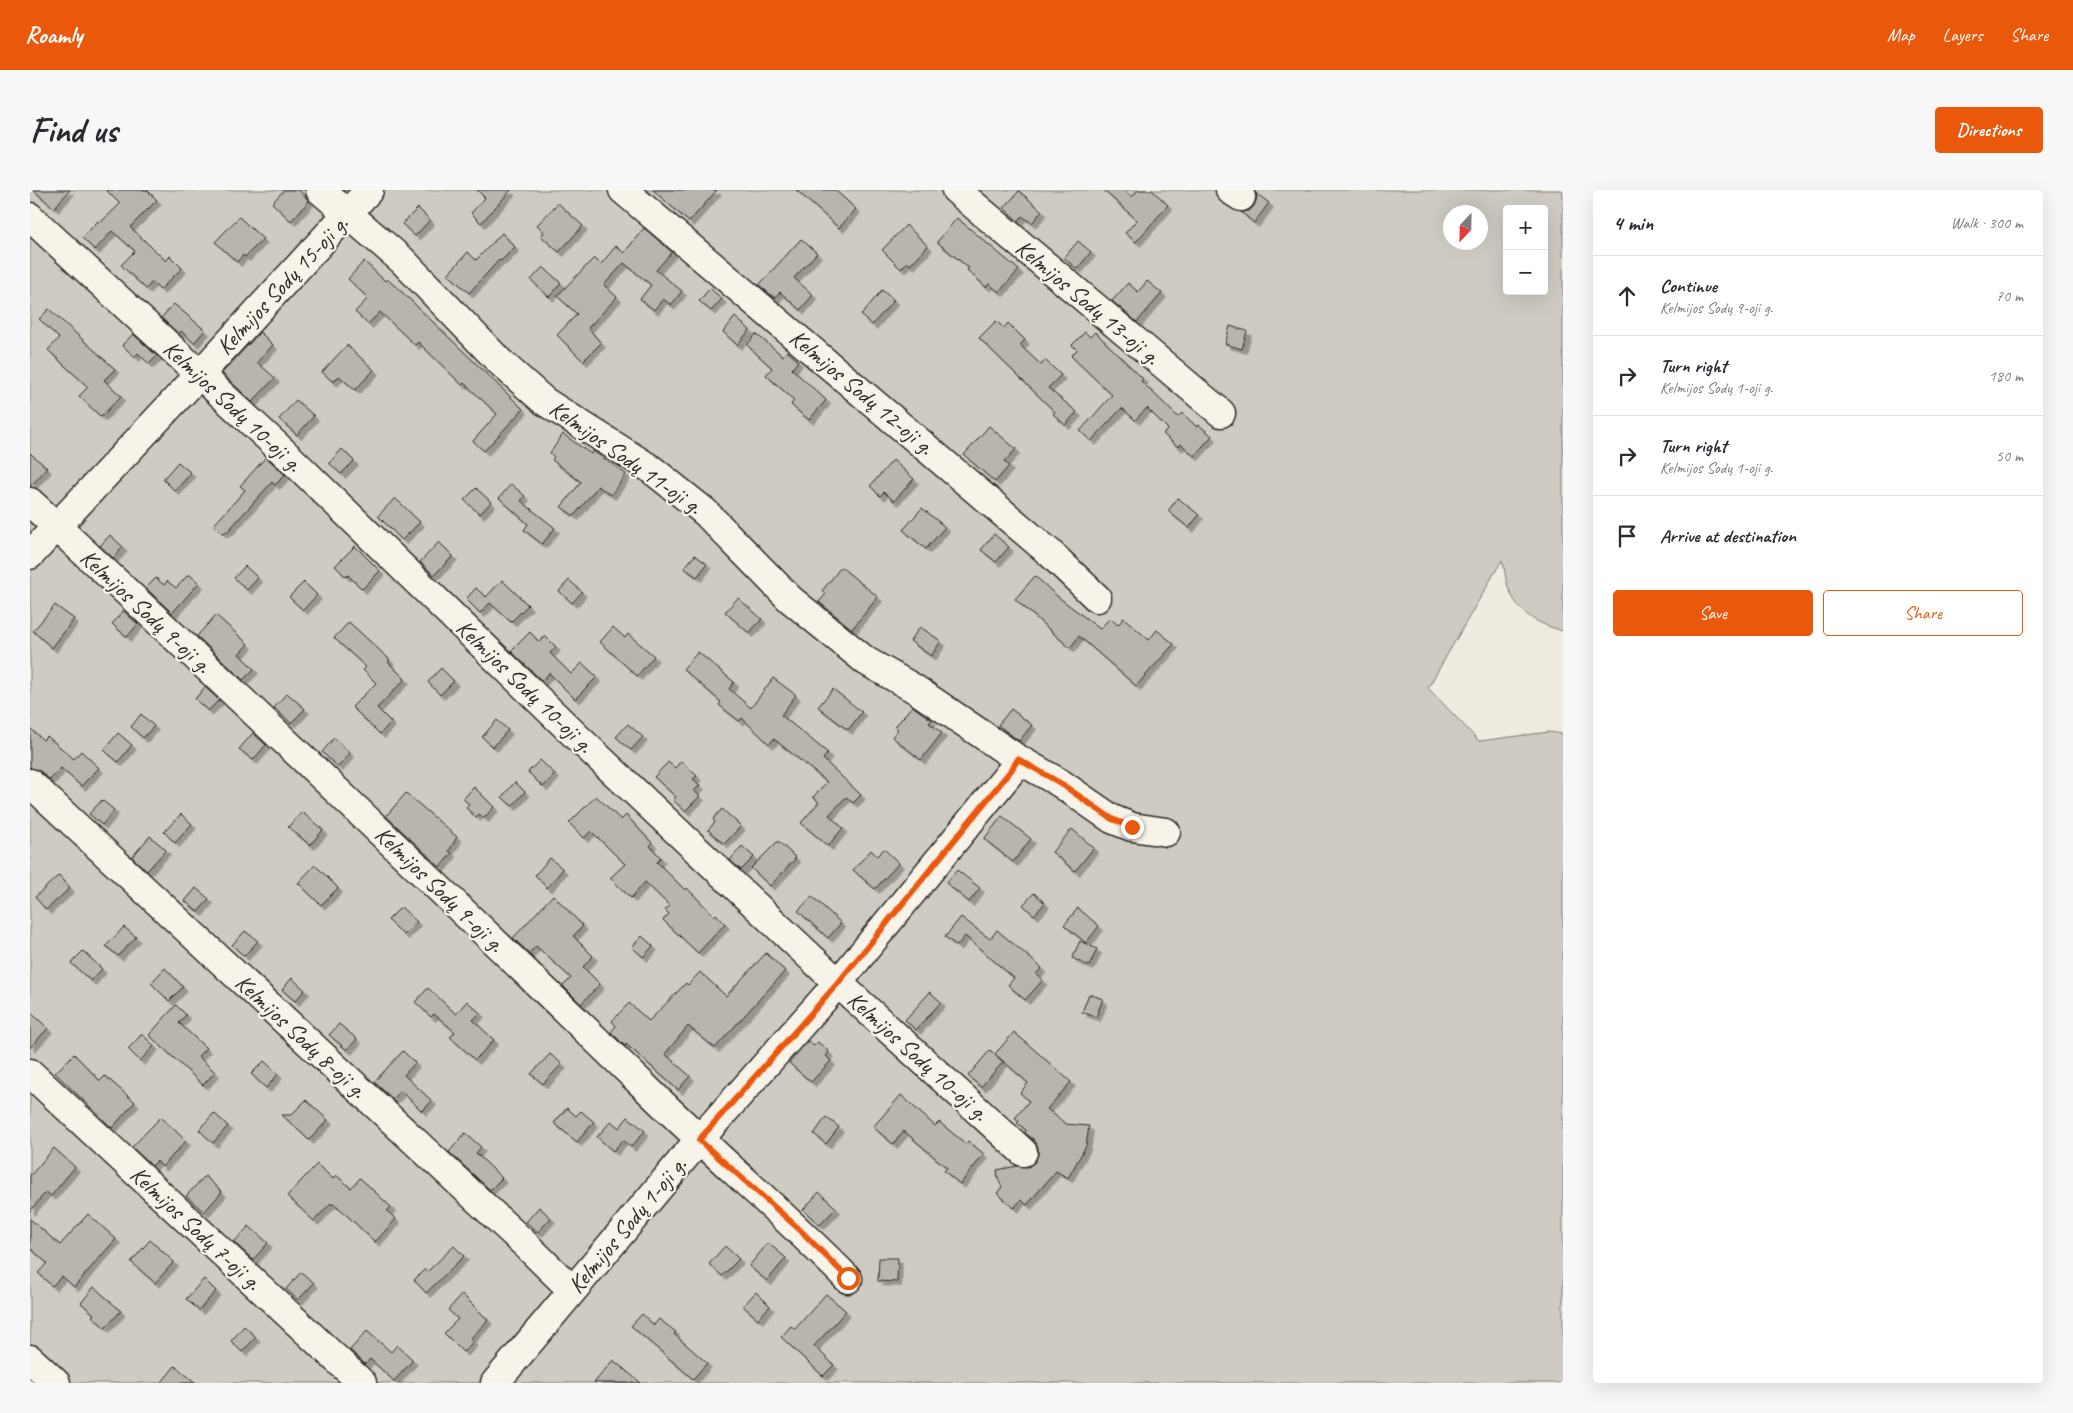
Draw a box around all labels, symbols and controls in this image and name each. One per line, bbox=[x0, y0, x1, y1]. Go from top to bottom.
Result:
text: Roamly bbox=[25, 20, 82, 50]
text: Map bbox=[1887, 24, 1915, 46]
text: Layers bbox=[1943, 24, 1982, 46]
text: Share bbox=[2010, 24, 2048, 46]
button: Directions bbox=[1935, 107, 2043, 153]
text: Find us bbox=[30, 108, 117, 153]
north arrow bbox=[1443, 205, 1488, 250]
map controls bbox=[1503, 205, 1548, 295]
button: + bbox=[1503, 205, 1548, 250]
street label: Kelmijos Sodų 15-oji g. bbox=[210, 209, 354, 361]
text: 4 min bbox=[1613, 210, 1653, 236]
text: Walk · 300 m bbox=[1951, 213, 2023, 233]
street label: Kelmijos Sodų 13-oji g. bbox=[1009, 233, 1167, 371]
button: − bbox=[1503, 250, 1548, 295]
text: Continue bbox=[1660, 274, 1717, 298]
icon: ahead bbox=[1613, 282, 1641, 310]
text: 70 m bbox=[1996, 286, 2023, 306]
text: Kelmijos Sodų 9-oji g. bbox=[1660, 298, 1773, 318]
street label: Kelmijos Sodų 12-oji g. bbox=[783, 323, 941, 461]
street label: Kelmijos Sodų 10-oji g. bbox=[157, 334, 309, 478]
text: Turn right bbox=[1660, 354, 1727, 378]
icon: right bbox=[1613, 362, 1641, 390]
text: 180 m bbox=[1989, 366, 2023, 386]
text: Kelmijos Sodų 1-oji g. bbox=[1660, 378, 1773, 398]
street label: Kelmijos Sodų 11-oji g. bbox=[544, 393, 708, 521]
text: Turn right bbox=[1660, 434, 1727, 458]
icon: right bbox=[1613, 442, 1641, 470]
text: 50 m bbox=[1996, 446, 2023, 466]
text: Kelmijos Sodų 1-oji g. bbox=[1660, 458, 1773, 478]
icon: arrive bbox=[1613, 522, 1641, 550]
text: Arrive at destination bbox=[1660, 524, 1796, 548]
street label: Kelmijos Sodų 9-oji g. bbox=[74, 542, 218, 680]
button: Save bbox=[1613, 590, 1813, 636]
button: Share bbox=[1823, 590, 2023, 636]
street label: Kelmijos Sodų 10-oji g. bbox=[450, 613, 600, 759]
route end bbox=[1121, 816, 1144, 839]
street label: Kelmijos Sodų 9-oji g. bbox=[369, 819, 511, 959]
street label: Kelmijos Sodų 8-oji g. bbox=[229, 967, 373, 1105]
street label: Kelmijos Sodų 10-oji g. bbox=[841, 985, 995, 1127]
street label: Kelmijos Sodų 1-oji g. bbox=[561, 1150, 693, 1299]
street label: Kelmijos Sodų 7-oji g. bbox=[124, 1159, 268, 1297]
route start bbox=[837, 1267, 860, 1290]

